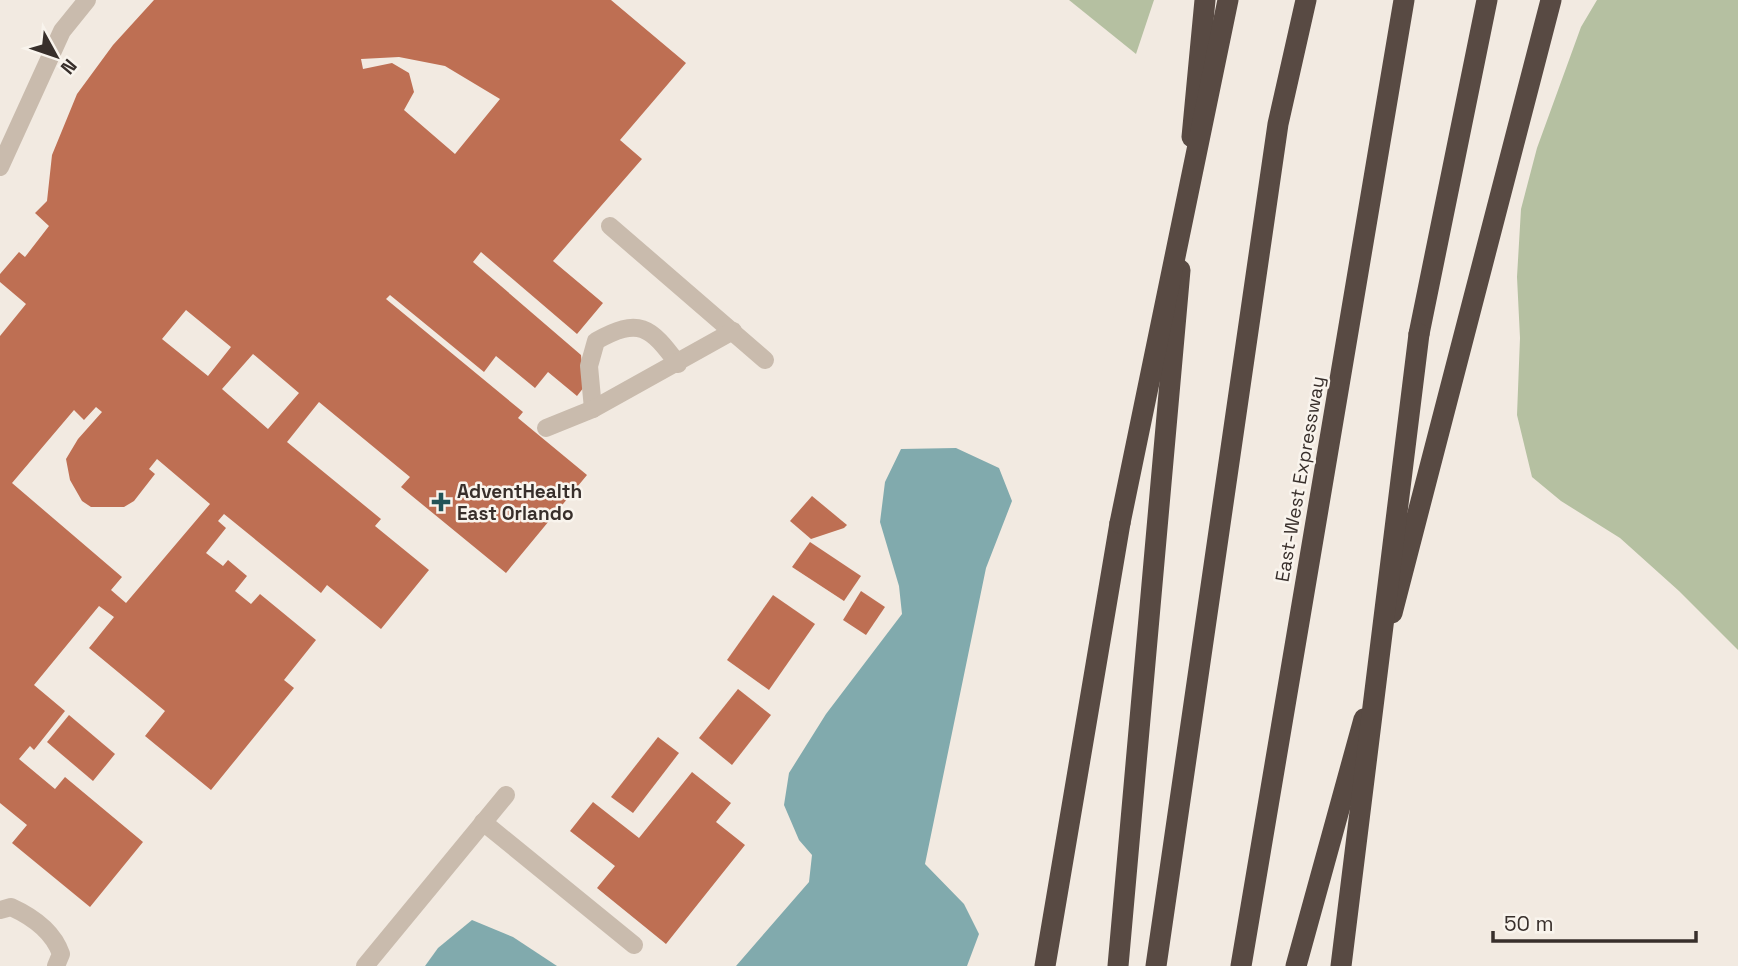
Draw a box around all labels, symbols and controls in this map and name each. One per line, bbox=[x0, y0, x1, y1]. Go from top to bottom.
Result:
north arrow bbox=[21, 21, 91, 91]
text: N bbox=[55, 54, 82, 80]
street label: East-West Expressway bbox=[1270, 374, 1330, 584]
place label: AdventHealth East Orlando bbox=[457, 479, 582, 526]
marker: AdventHealth East Orlando bbox=[431, 492, 451, 512]
scale bar bbox=[1493, 900, 1696, 944]
text: 50 m bbox=[1504, 910, 1554, 937]

